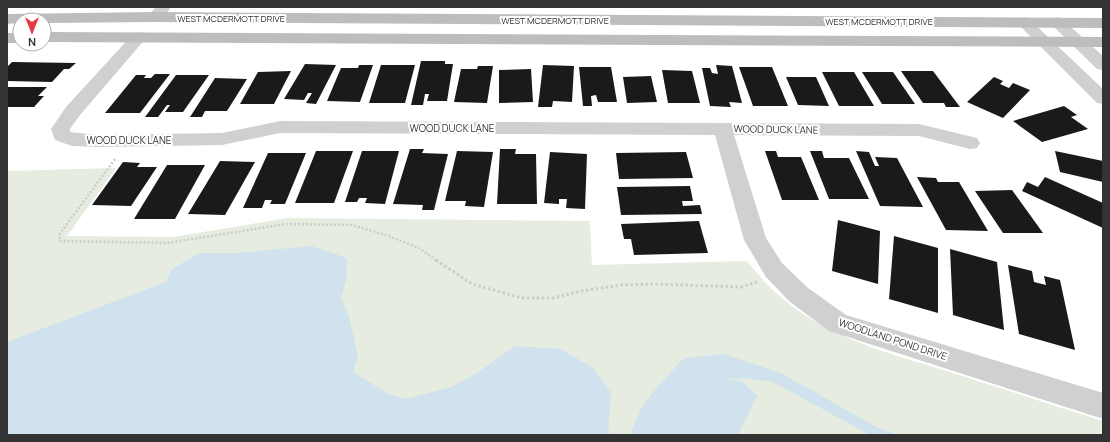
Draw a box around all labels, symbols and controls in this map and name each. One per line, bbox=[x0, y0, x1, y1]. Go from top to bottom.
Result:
north arrow bbox=[12, 12, 52, 52]
street label: WEST MCDERMOTT DRIVE bbox=[177, 12, 285, 25]
street label: WEST MCDERMOTT DRIVE bbox=[501, 14, 609, 27]
street label: WEST MCDERMOTT DRIVE bbox=[825, 15, 933, 28]
text: N bbox=[28, 35, 36, 50]
street label: WOOD DUCK LANE bbox=[410, 121, 495, 135]
street label: WOOD DUCK LANE bbox=[733, 121, 819, 137]
street label: WOOD DUCK LANE bbox=[87, 133, 172, 147]
street label: WOODLAND POND DRIVE bbox=[837, 315, 949, 363]

